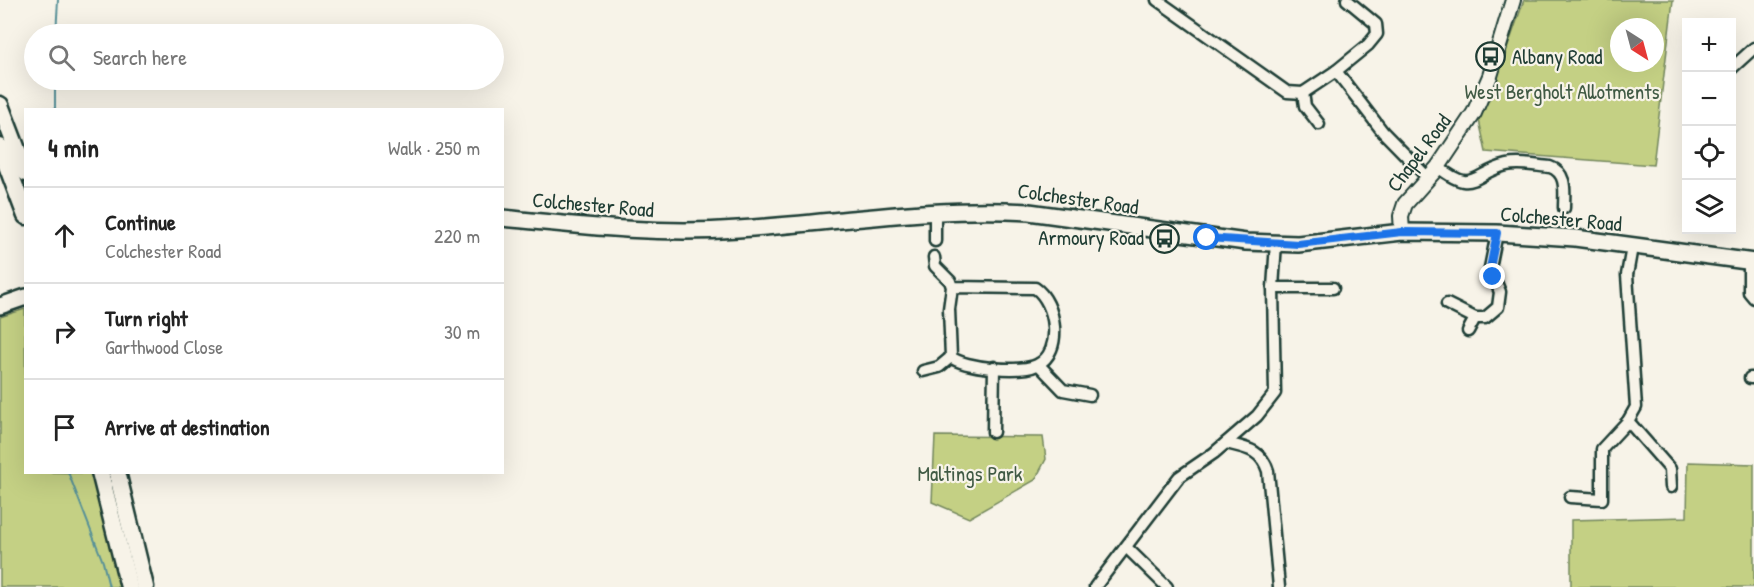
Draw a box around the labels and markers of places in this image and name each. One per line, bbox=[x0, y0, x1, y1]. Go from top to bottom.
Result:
bus stop icon: Albany Road bbox=[1475, 41, 1507, 73]
place label: Albany Road bbox=[1512, 42, 1602, 71]
bus stop icon: Armoury Road bbox=[1149, 222, 1181, 254]
place label: Armoury Road bbox=[1038, 223, 1144, 252]

